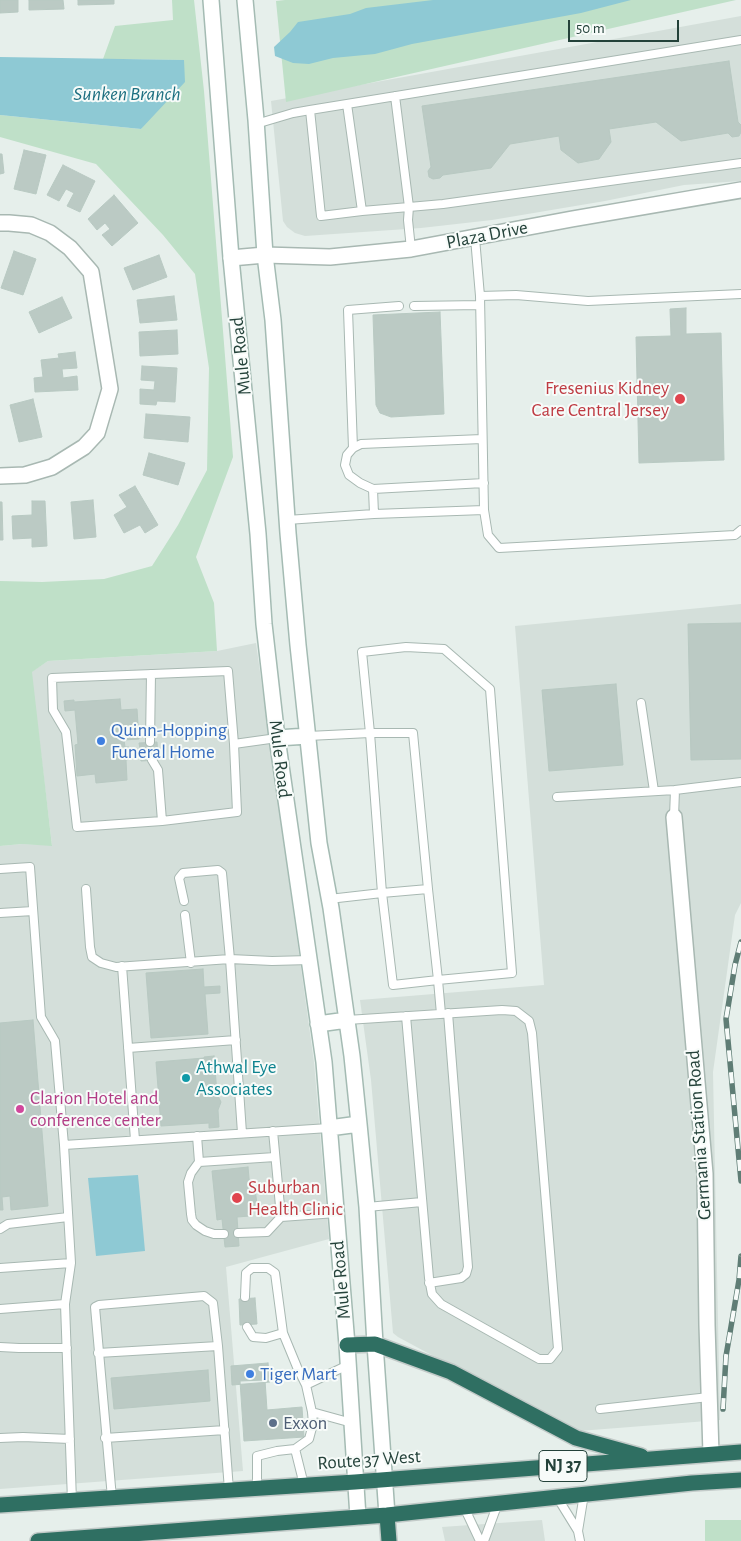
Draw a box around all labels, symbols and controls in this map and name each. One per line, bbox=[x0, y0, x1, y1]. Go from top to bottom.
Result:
scale bar bbox=[571, 10, 682, 42]
text: 50 m bbox=[576, 21, 605, 36]
water label: Sunken Branch bbox=[73, 82, 181, 106]
street label: Plaza Drive bbox=[444, 216, 530, 254]
street label: Mule Road bbox=[226, 316, 256, 396]
place label: Fresenius Kidney Care Central Jersey bbox=[532, 377, 669, 421]
marker: Fresenius Kidney Care Central Jersey bbox=[673, 392, 687, 406]
place label: Quinn-Hopping Funeral Home bbox=[111, 719, 227, 763]
street label: Mule Road bbox=[264, 719, 296, 799]
marker: Quinn-Hopping Funeral Home bbox=[95, 735, 107, 747]
street label: Germania Station Road bbox=[682, 1049, 716, 1221]
place label: Athwal Eye Associates bbox=[196, 1056, 276, 1100]
marker: Athwal Eye Associates bbox=[180, 1072, 192, 1084]
place label: Clarion Hotel and conference center bbox=[30, 1087, 161, 1131]
marker: Clarion Hotel and conference center bbox=[14, 1103, 26, 1115]
place label: Suburban Health Clinic bbox=[248, 1176, 343, 1220]
marker: Suburban Health Clinic bbox=[230, 1191, 244, 1205]
street label: Mule Road bbox=[326, 1240, 356, 1320]
place label: Tiger Mart bbox=[260, 1363, 337, 1385]
marker: Tiger Mart bbox=[244, 1368, 256, 1380]
place label: Exxon bbox=[283, 1412, 327, 1434]
marker: Exxon bbox=[267, 1417, 279, 1429]
street label: Route 37 West bbox=[317, 1445, 421, 1475]
road number: NJ 37 bbox=[539, 1450, 587, 1482]

